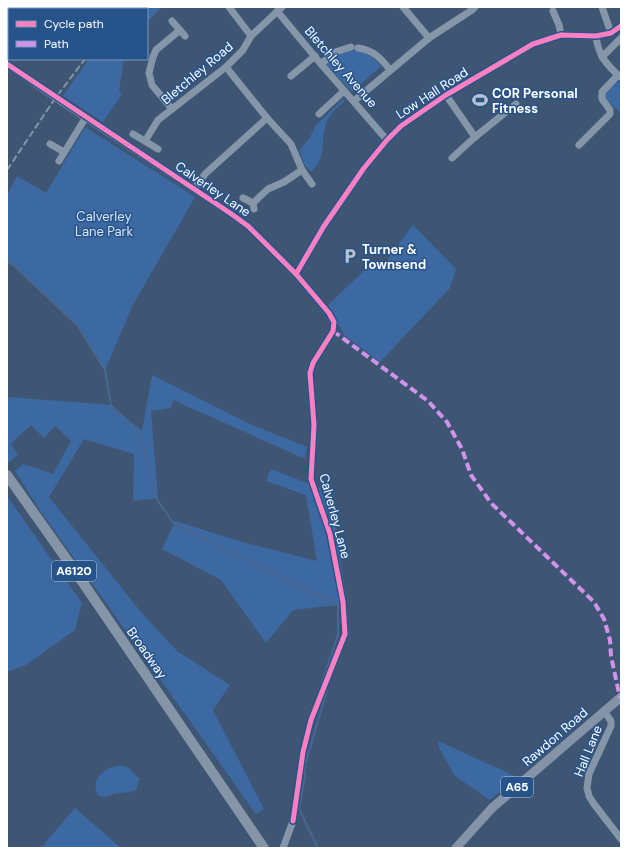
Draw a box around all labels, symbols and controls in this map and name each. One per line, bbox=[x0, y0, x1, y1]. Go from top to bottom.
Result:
legend bbox=[8, 8, 148, 60]
text: Cycle path bbox=[44, 16, 104, 32]
street label: Bletchley Avenue bbox=[301, 23, 381, 111]
text: Path bbox=[44, 36, 69, 52]
street label: Bletchley Road bbox=[158, 38, 236, 108]
street label: Low Hall Road bbox=[393, 63, 471, 123]
place label: COR Personal Fitness bbox=[492, 85, 578, 117]
sports icon: COR Personal Fitness bbox=[471, 91, 489, 109]
street label: Calverley Lane bbox=[172, 157, 254, 221]
park label: Calverley Lane Park bbox=[75, 208, 133, 240]
place label: Turner & Townsend bbox=[362, 241, 426, 273]
parking icon: Turner & Townsend bbox=[341, 247, 359, 265]
street label: Calverley Lane bbox=[315, 472, 355, 560]
road number: A6120 bbox=[52, 561, 96, 581]
street label: Broadway bbox=[123, 624, 171, 682]
street label: Rawdon Road bbox=[519, 704, 591, 770]
street label: Hall Lane bbox=[570, 723, 606, 779]
road number: A65 bbox=[501, 777, 533, 797]

